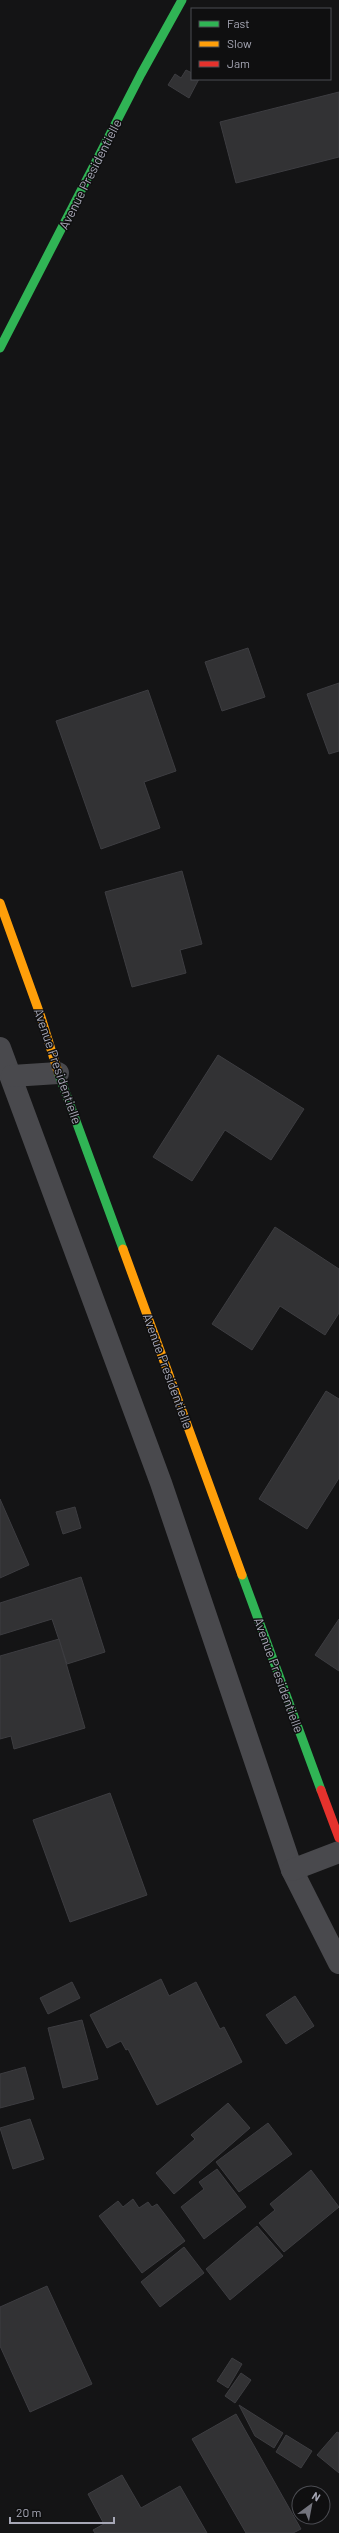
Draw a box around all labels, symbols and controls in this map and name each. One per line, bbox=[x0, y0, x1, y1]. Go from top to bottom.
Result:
legend bbox=[191, 8, 331, 80]
text: Fast bbox=[227, 16, 250, 30]
text: Slow bbox=[227, 36, 252, 50]
text: Jam bbox=[227, 56, 250, 70]
street label: Avenue Presidentielle bbox=[55, 116, 125, 232]
street label: Avenue Presidentielle bbox=[31, 1006, 85, 1126]
street label: Avenue Presidentielle bbox=[140, 1311, 196, 1431]
street label: Avenue Presidentielle bbox=[251, 1615, 307, 1735]
north arrow bbox=[291, 2485, 331, 2525]
text: N bbox=[310, 2489, 323, 2504]
scale bar bbox=[10, 2499, 114, 2525]
text: 20 m bbox=[16, 2505, 42, 2519]

